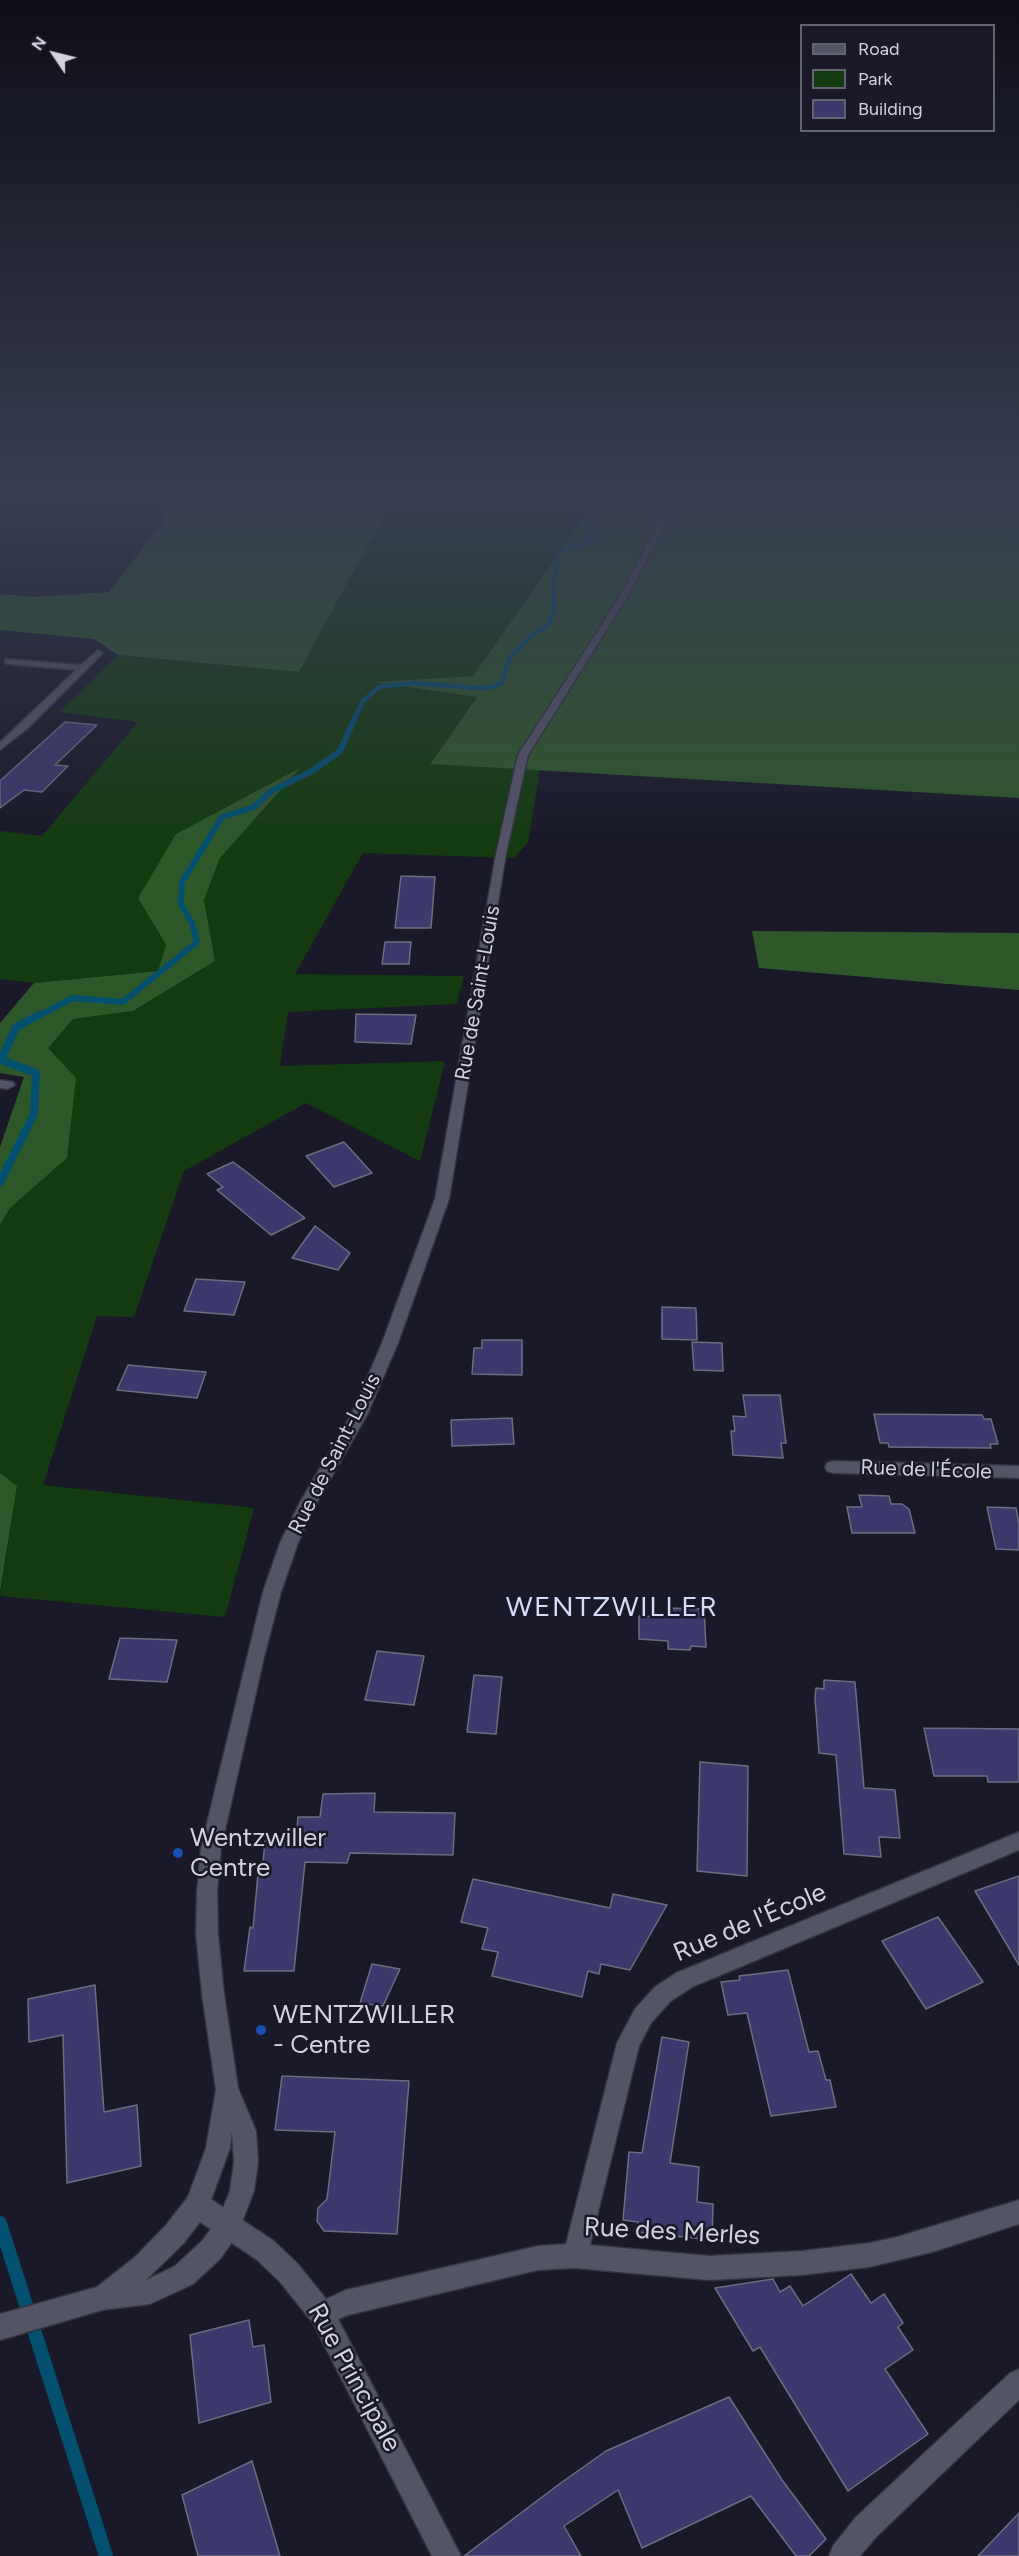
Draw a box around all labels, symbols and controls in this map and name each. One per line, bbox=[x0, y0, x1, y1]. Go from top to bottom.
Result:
north arrow bbox=[24, 24, 84, 84]
legend bbox=[800, 24, 995, 132]
text: N bbox=[28, 33, 50, 54]
text: Road bbox=[858, 38, 899, 60]
text: Park bbox=[858, 68, 892, 90]
text: Building bbox=[858, 98, 923, 120]
street label: Rue de Saint-Louis bbox=[450, 904, 506, 1082]
street label: Rue de Saint-Louis bbox=[284, 1369, 386, 1539]
street label: Rue de l'École bbox=[860, 1455, 992, 1485]
district label: WENTZWILLER bbox=[506, 1591, 718, 1625]
place label: Wentzwiller Centre bbox=[190, 1822, 326, 1883]
marker: Wentzwiller Centre bbox=[171, 1846, 185, 1860]
street label: Rue de l'École bbox=[669, 1877, 831, 1969]
place label: WENTZWILLER - Centre bbox=[273, 1999, 455, 2060]
marker: WENTZWILLER - Centre bbox=[254, 2023, 268, 2037]
street label: Rue des Merles bbox=[583, 2212, 761, 2252]
street label: Rue Principale bbox=[301, 2299, 407, 2457]

